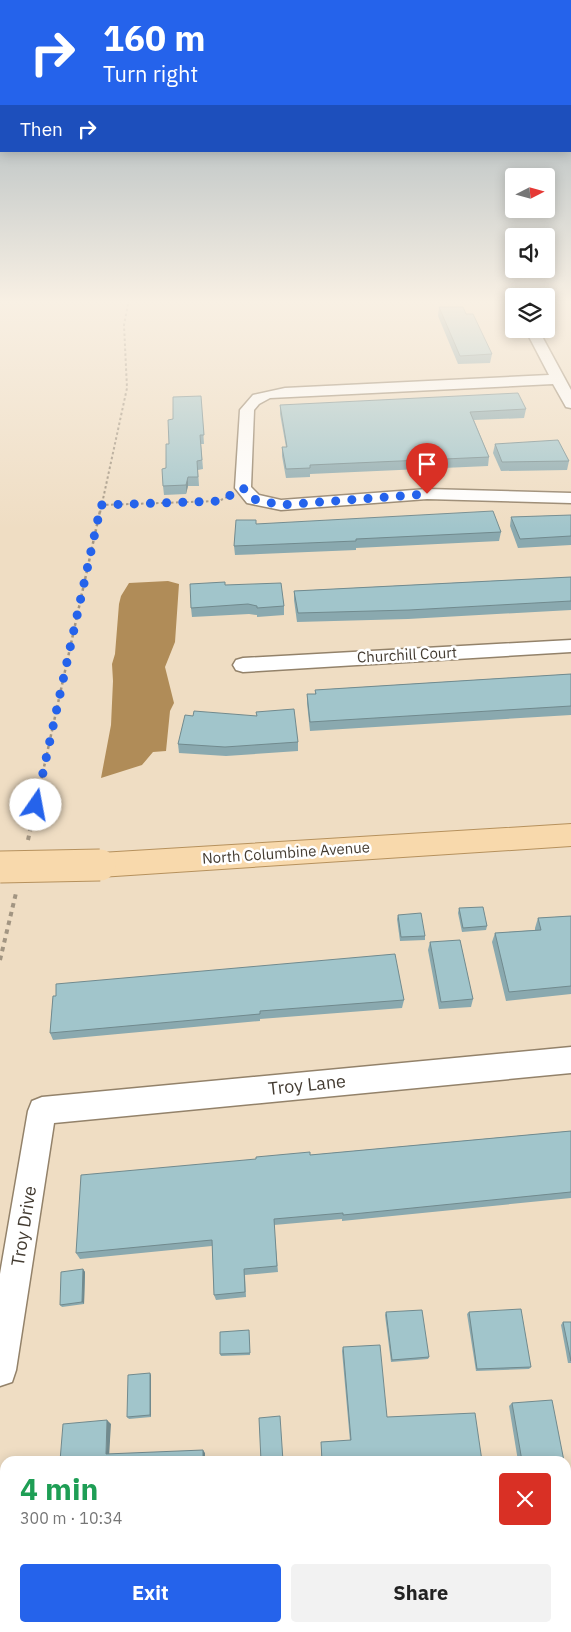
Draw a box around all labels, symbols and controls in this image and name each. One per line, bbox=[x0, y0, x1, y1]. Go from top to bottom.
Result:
text: 160 m bbox=[103, 15, 206, 61]
icon: right bbox=[20, 20, 85, 85]
text: Turn right bbox=[103, 59, 198, 88]
icon: right bbox=[73, 115, 101, 143]
text: Then bbox=[20, 117, 63, 141]
north arrow bbox=[505, 168, 555, 218]
map controls bbox=[505, 168, 555, 338]
button: sound bbox=[505, 228, 555, 278]
button: layers bbox=[505, 288, 555, 338]
pin bbox=[406, 443, 448, 494]
icon: arrive bbox=[413, 450, 441, 478]
street label: Churchill Court bbox=[356, 642, 458, 667]
position arrow bbox=[9, 778, 61, 830]
street label: North Columbine Avenue bbox=[201, 837, 370, 868]
street label: Troy Lane bbox=[267, 1069, 347, 1100]
street label: Troy Drive bbox=[6, 1184, 41, 1268]
text: 4 min bbox=[20, 1469, 98, 1508]
button: close bbox=[499, 1473, 551, 1525]
text: 300 m · 10:34 bbox=[20, 1508, 122, 1528]
button: Exit bbox=[20, 1564, 281, 1622]
button: Share bbox=[291, 1564, 551, 1622]

